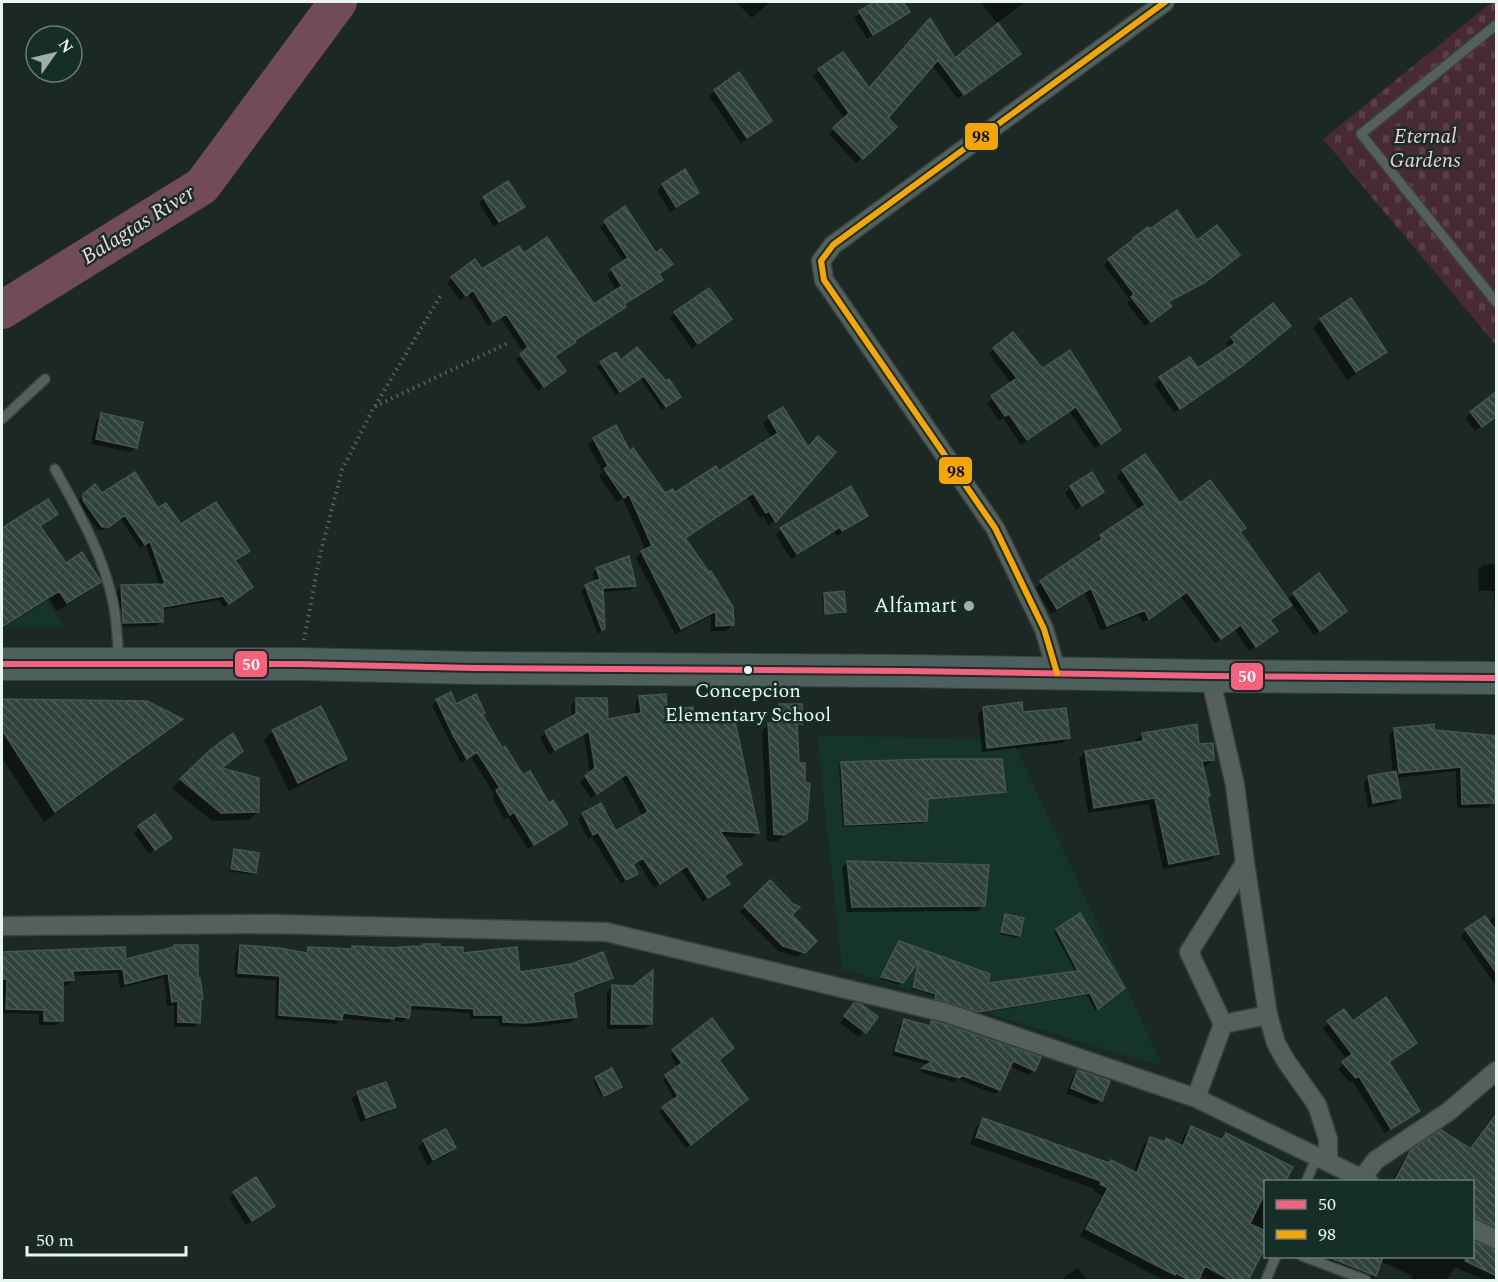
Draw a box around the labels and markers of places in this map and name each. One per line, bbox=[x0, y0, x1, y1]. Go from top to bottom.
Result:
place label: Alfamart bbox=[874, 590, 957, 622]
marker: Alfamart bbox=[962, 599, 976, 613]
marker: Concepcion Elementary School bbox=[742, 664, 754, 676]
place label: Concepcion Elementary School bbox=[665, 676, 831, 730]

